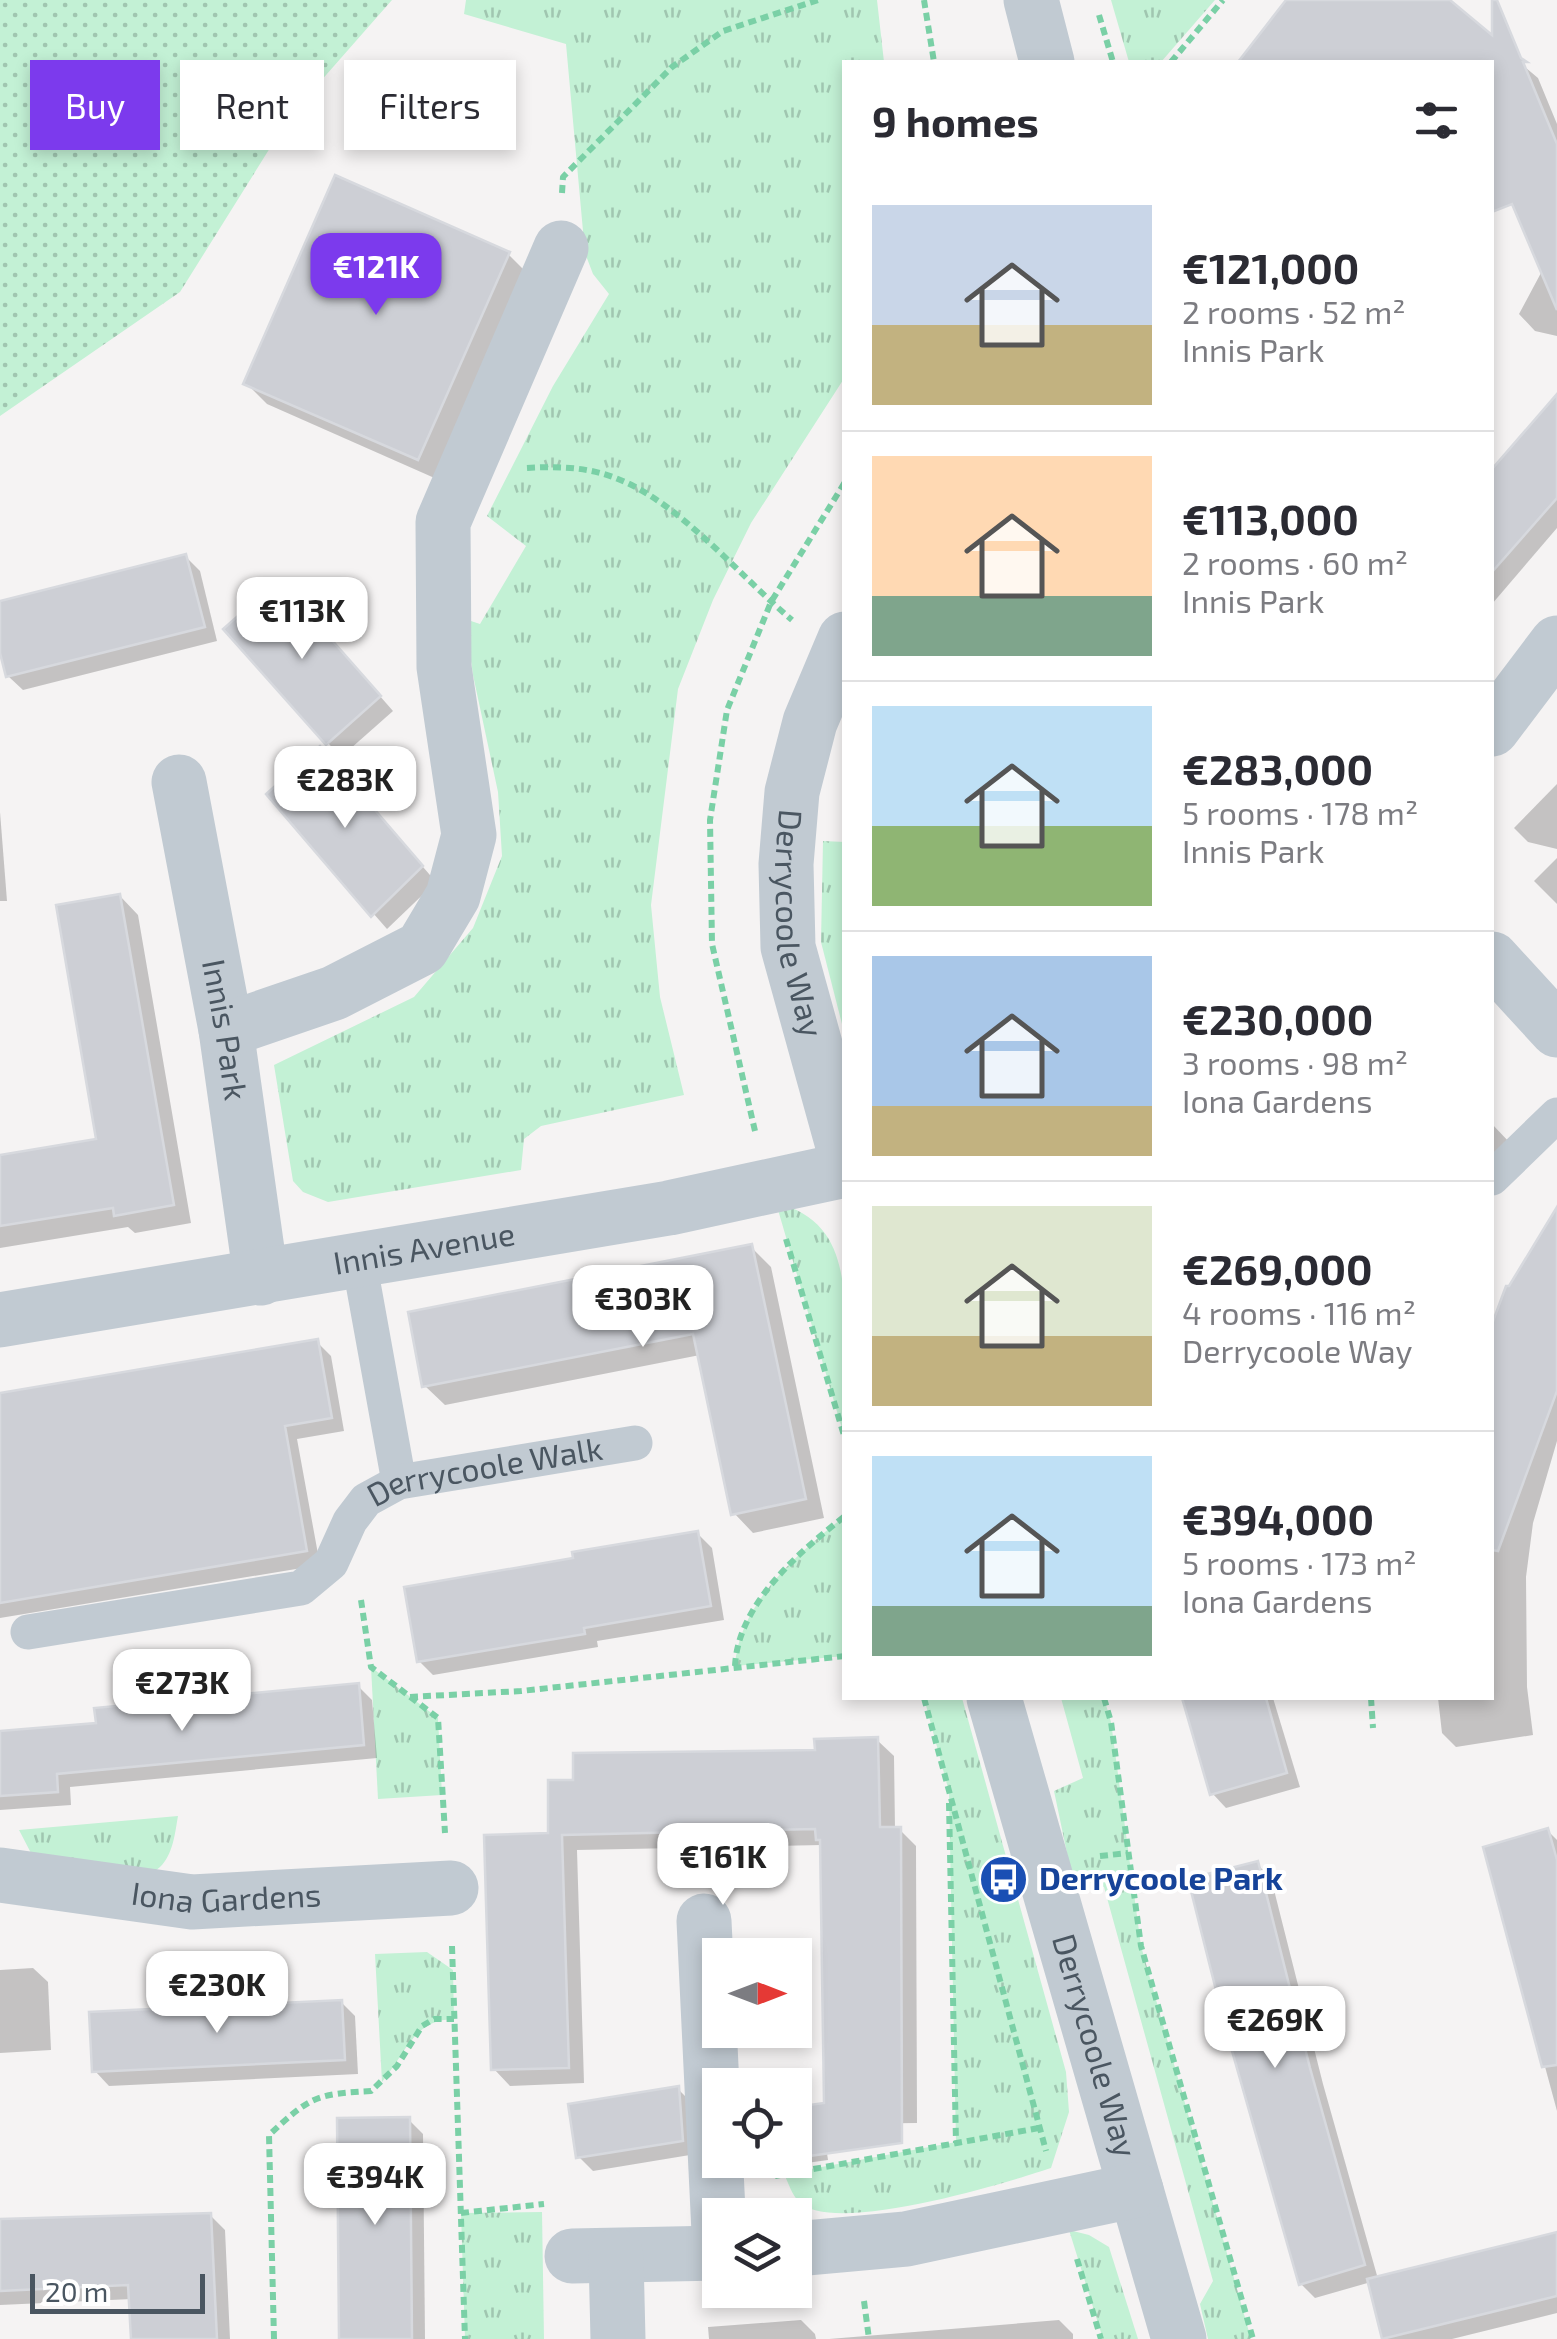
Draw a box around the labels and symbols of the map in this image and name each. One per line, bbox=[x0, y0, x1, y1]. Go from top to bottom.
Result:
pin: €121K bbox=[306, 233, 446, 318]
pin: €113K bbox=[232, 577, 372, 662]
pin: €283K bbox=[275, 746, 415, 831]
street label: Derrycoole Way bbox=[769, 808, 833, 1041]
street label: Innis Park bbox=[196, 956, 257, 1102]
street label: Innis Avenue bbox=[330, 1213, 517, 1281]
pin: €303K bbox=[573, 1265, 713, 1350]
street label: Derrycoole Walk bbox=[360, 1428, 605, 1513]
pin: €273K bbox=[112, 1649, 252, 1734]
pin: €161K bbox=[653, 1823, 793, 1908]
bus stop icon: Derrycoole Park bbox=[978, 1853, 1030, 1905]
place label: Derrycoole Park bbox=[1039, 1858, 1283, 1897]
street label: Iona Gardens bbox=[129, 1873, 322, 1919]
street label: Derrycoole Way bbox=[1046, 1929, 1147, 2161]
north arrow bbox=[702, 1938, 812, 2048]
pin: €230K bbox=[147, 1951, 287, 2036]
pin: €269K bbox=[1205, 1986, 1345, 2071]
pin: €394K bbox=[305, 2143, 445, 2228]
scale bar bbox=[30, 2269, 205, 2314]

